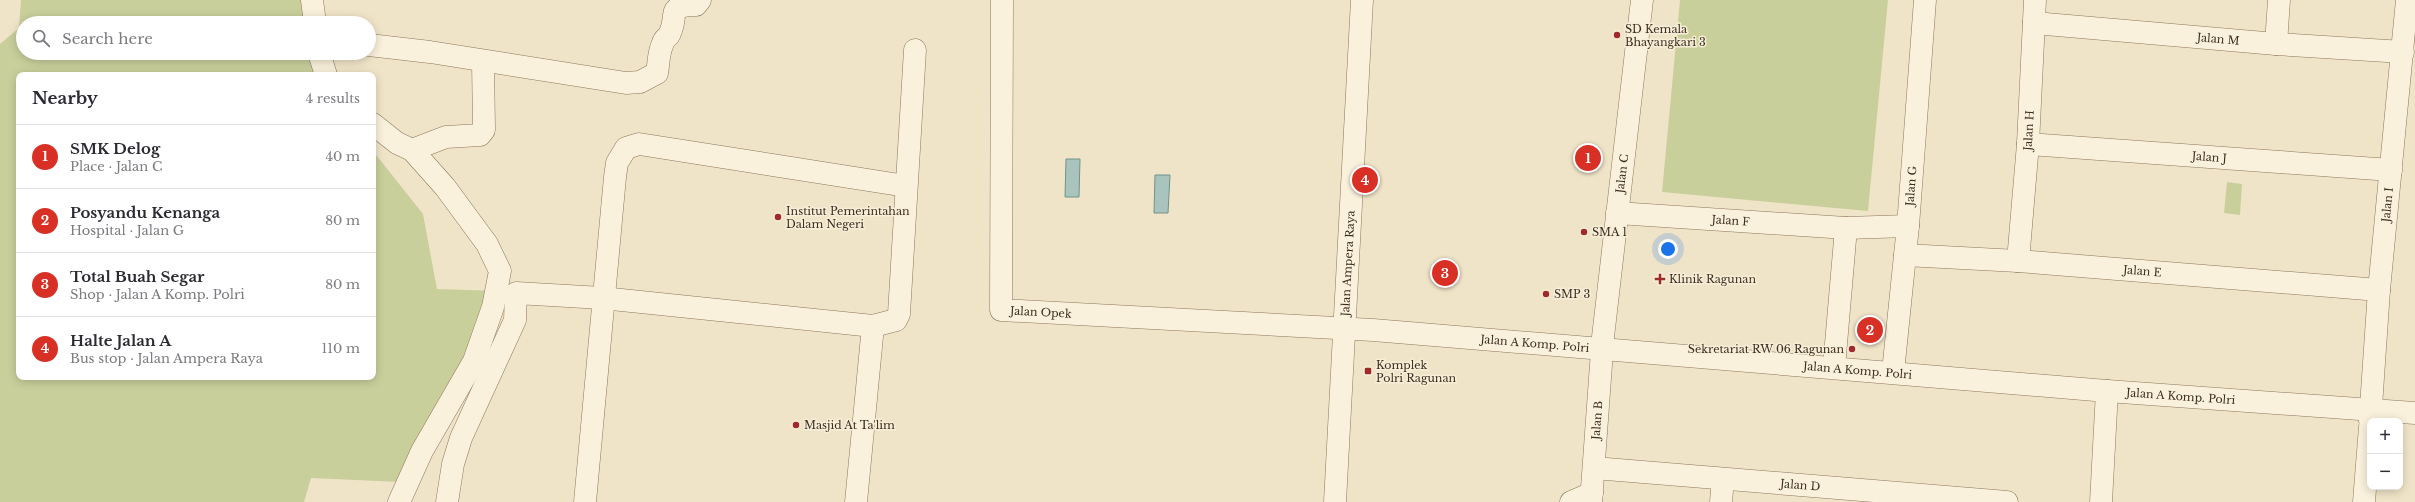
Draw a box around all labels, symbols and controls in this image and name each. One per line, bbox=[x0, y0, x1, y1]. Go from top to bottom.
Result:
search box bbox=[16, 16, 376, 60]
place label: SD Kemala Bhayangkari 3 bbox=[1625, 22, 1706, 49]
icon: search bbox=[30, 27, 52, 49]
text: Search here bbox=[62, 29, 153, 48]
marker: SD Kemala Bhayangkari 3 bbox=[1612, 30, 1622, 40]
street label: Jalan M bbox=[2195, 30, 2240, 48]
text: Nearby bbox=[32, 88, 98, 109]
text: 4 results bbox=[306, 90, 360, 107]
street label: Jalan H bbox=[2020, 110, 2037, 153]
text: SMK Delog bbox=[70, 139, 160, 158]
pin: 1 bbox=[1575, 143, 1601, 173]
text: 1 bbox=[42, 148, 48, 165]
text: 40 m bbox=[325, 148, 360, 165]
street label: Jalan J bbox=[2190, 149, 2227, 165]
street label: Jalan C bbox=[1612, 153, 1631, 196]
text: Place · Jalan C bbox=[70, 158, 162, 175]
pin: 4 bbox=[1352, 165, 1378, 195]
street label: Jalan G bbox=[1902, 165, 1920, 208]
street label: Jalan I bbox=[2378, 186, 2396, 225]
text: Posyandu Kenanga bbox=[70, 203, 220, 222]
place label: Institut Pemerintahan Dalam Negeri bbox=[786, 204, 910, 231]
street label: Jalan Ampera Raya bbox=[1338, 209, 1358, 319]
text: 2 bbox=[41, 212, 49, 229]
text: 80 m bbox=[325, 212, 360, 229]
marker: Institut Pemerintahan Dalam Negeri bbox=[773, 212, 783, 222]
street label: Jalan F bbox=[1709, 212, 1751, 229]
text: Hospital · Jalan G bbox=[70, 222, 184, 239]
place label: SMA 1 bbox=[1592, 225, 1627, 239]
marker: SMA 1 bbox=[1579, 227, 1589, 237]
your location bbox=[1658, 239, 1678, 259]
pin: 3 bbox=[1432, 258, 1458, 288]
street label: Jalan E bbox=[2121, 262, 2162, 280]
text: Total Buah Segar bbox=[70, 267, 205, 286]
place label: Klinik Ragunan bbox=[1669, 272, 1756, 286]
marker: Klinik Ragunan bbox=[1654, 273, 1666, 285]
text: 3 bbox=[41, 276, 49, 293]
text: 80 m bbox=[325, 276, 360, 293]
text: Shop · Jalan A Komp. Polri bbox=[70, 286, 245, 303]
place label: SMP 3 bbox=[1554, 287, 1590, 301]
marker: SMP 3 bbox=[1541, 289, 1551, 299]
street label: Jalan Opek bbox=[1008, 303, 1072, 321]
pin: 2 bbox=[1857, 315, 1883, 345]
text: Halte Jalan A bbox=[70, 331, 171, 350]
street label: Jalan A Komp. Polri bbox=[1478, 332, 1590, 355]
text: 4 bbox=[41, 340, 49, 357]
text: 110 m bbox=[321, 340, 360, 357]
place label: Sekretariat RW 06 Ragunan bbox=[1688, 342, 1844, 356]
marker: Sekretariat RW 06 Ragunan bbox=[1847, 344, 1857, 354]
text: Bus stop · Jalan Ampera Raya bbox=[70, 350, 263, 367]
place label: Komplek Polri Ragunan bbox=[1376, 358, 1457, 385]
street label: Jalan A Komp. Polri bbox=[1801, 359, 1913, 382]
marker: Komplek Polri Ragunan bbox=[1363, 366, 1373, 376]
street label: Jalan A Komp. Polri bbox=[2124, 385, 2236, 407]
street label: Jalan B bbox=[1588, 400, 1605, 442]
place label: Masjid At Ta'lim bbox=[804, 418, 895, 432]
map controls bbox=[2367, 418, 2403, 490]
button: + bbox=[2367, 418, 2403, 454]
marker: Masjid At Ta'lim bbox=[791, 420, 801, 430]
button: − bbox=[2367, 454, 2403, 490]
street label: Jalan D bbox=[1778, 476, 1821, 494]

